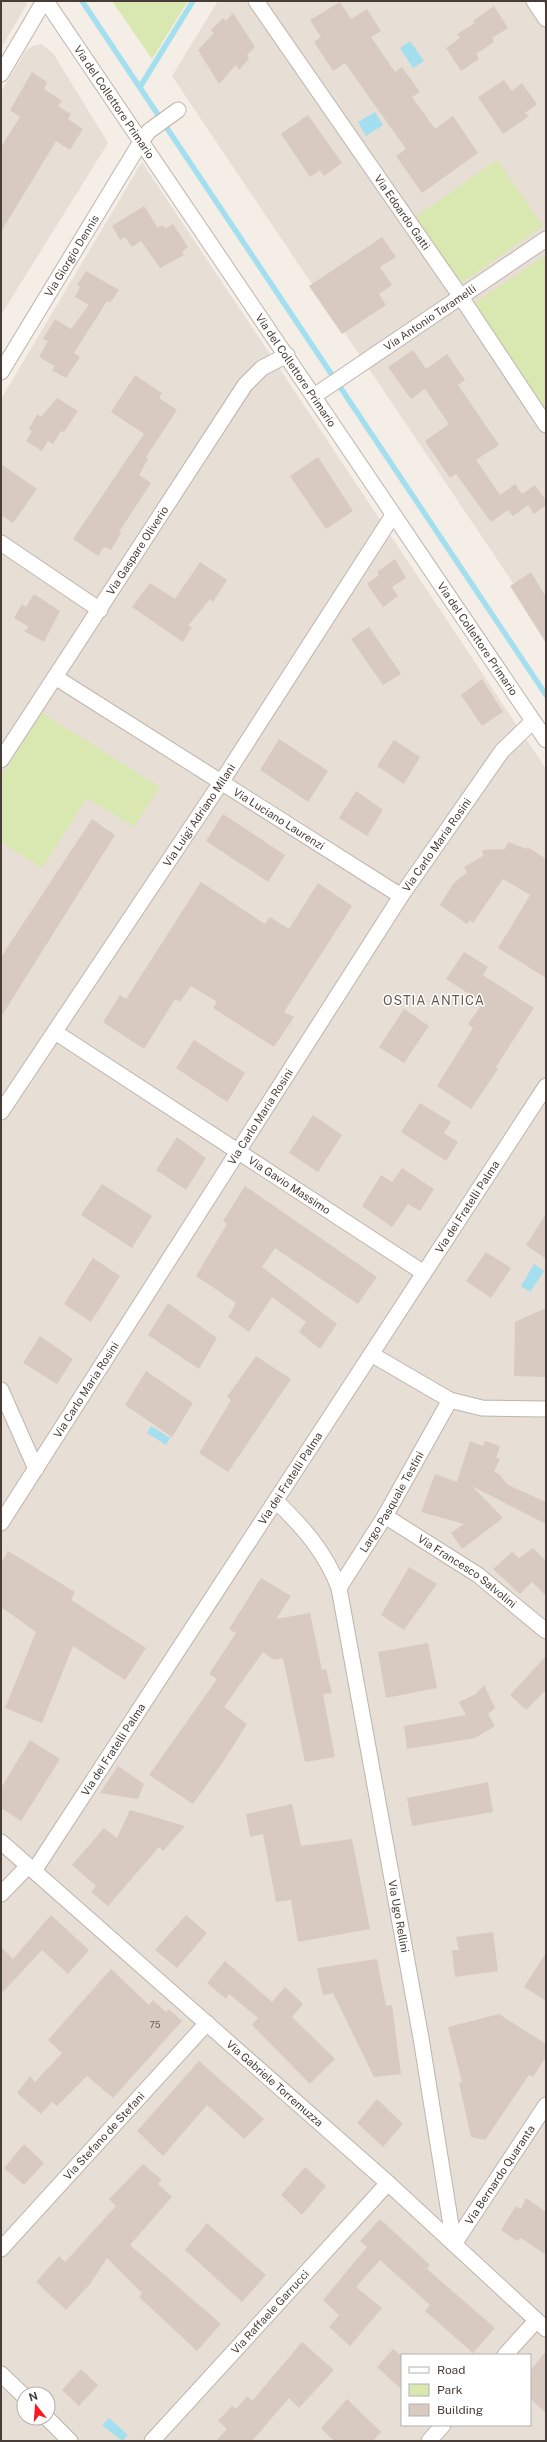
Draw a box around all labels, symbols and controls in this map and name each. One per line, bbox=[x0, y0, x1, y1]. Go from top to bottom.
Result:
street label: Via del Collettore Primario bbox=[72, 43, 157, 161]
street label: Via Edoardo Gatti bbox=[372, 172, 433, 252]
street label: Via Giorgio Dennis bbox=[42, 212, 101, 299]
street label: Via Antonio Taramelli bbox=[382, 282, 478, 353]
street label: Via del Collettore Primario bbox=[253, 312, 338, 429]
street label: Via Gaspare Oliverio bbox=[104, 504, 171, 597]
street label: Via del Collettore Primario bbox=[435, 580, 520, 698]
street label: Via Luigi Adriano Milani bbox=[161, 762, 237, 869]
street label: Via Luciano Laurenzi bbox=[231, 786, 327, 852]
street label: Via Carlo Maria Rosini bbox=[400, 796, 473, 894]
district label: OSTIA ANTICA bbox=[383, 993, 485, 1008]
street label: Via Carlo Maria Rosini bbox=[225, 1067, 295, 1167]
street label: Via Gavio Massimo bbox=[246, 1154, 333, 1216]
street label: Via dei Fratelli Palma bbox=[433, 1158, 502, 1255]
street label: Via Carlo Maria Rosini bbox=[51, 1340, 121, 1440]
street label: Via dei Fratelli Palma bbox=[256, 1430, 325, 1527]
street label: Largo Pasquale Testini bbox=[357, 1449, 426, 1555]
street label: Via Francesco Salvolini bbox=[416, 1532, 519, 1610]
street label: Via dei Fratelli Palma bbox=[79, 1701, 148, 1798]
street label: Via Ugo Rellini bbox=[386, 1879, 411, 1954]
house number: 75 bbox=[149, 2019, 161, 2030]
street label: Via Gabriele Torremuzza bbox=[224, 2038, 325, 2129]
street label: Via Stefano de Stefani bbox=[61, 2090, 147, 2182]
street label: Via Bernardo Quaranta bbox=[463, 2123, 537, 2227]
street label: Via Raffaele Garrucci bbox=[229, 2268, 311, 2356]
legend bbox=[401, 2354, 531, 2426]
text: Road bbox=[437, 2363, 465, 2377]
text: Park bbox=[437, 2383, 463, 2397]
north arrow bbox=[16, 2386, 56, 2426]
text: N bbox=[27, 2389, 39, 2403]
text: Building bbox=[437, 2403, 483, 2417]

